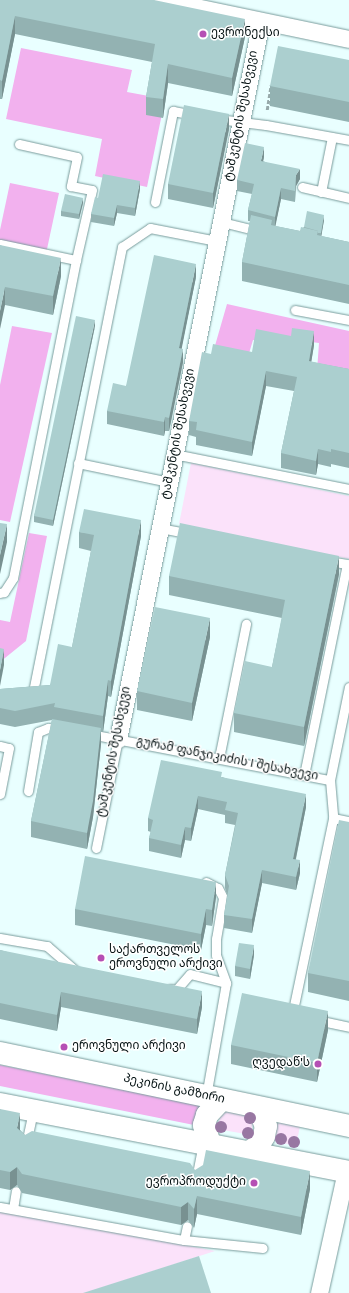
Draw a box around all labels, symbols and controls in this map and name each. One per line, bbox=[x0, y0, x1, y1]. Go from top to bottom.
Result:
place label: ევრონექსი bbox=[211, 27, 280, 41]
marker: ევრონექსი bbox=[198, 29, 208, 39]
street label: ტაშკენტის შესახვევი bbox=[222, 49, 262, 183]
street label: ტაშკენტის შესახვევი bbox=[159, 367, 199, 501]
street label: ტაშკენტის შესახვევი bbox=[95, 685, 135, 819]
street label: გურამ ფანჯიკიძის I შესახვევი bbox=[135, 735, 319, 785]
place label: საქართველოს ეროვნული არქივი bbox=[109, 944, 223, 972]
marker: საქართველოს ეროვნული არქივი bbox=[96, 953, 106, 963]
place label: ეროვნული არქივი bbox=[72, 1040, 186, 1054]
marker: ეროვნული არქივი bbox=[59, 1042, 69, 1052]
place label: ღვედაწ'ს bbox=[252, 1057, 310, 1071]
marker: ღვედაწ'ს bbox=[313, 1059, 323, 1069]
street label: პეკინის გამზირი bbox=[122, 1072, 226, 1108]
place label: ევროპროდუქტი bbox=[146, 1176, 246, 1190]
marker: ევროპროდუქტი bbox=[249, 1178, 259, 1188]

